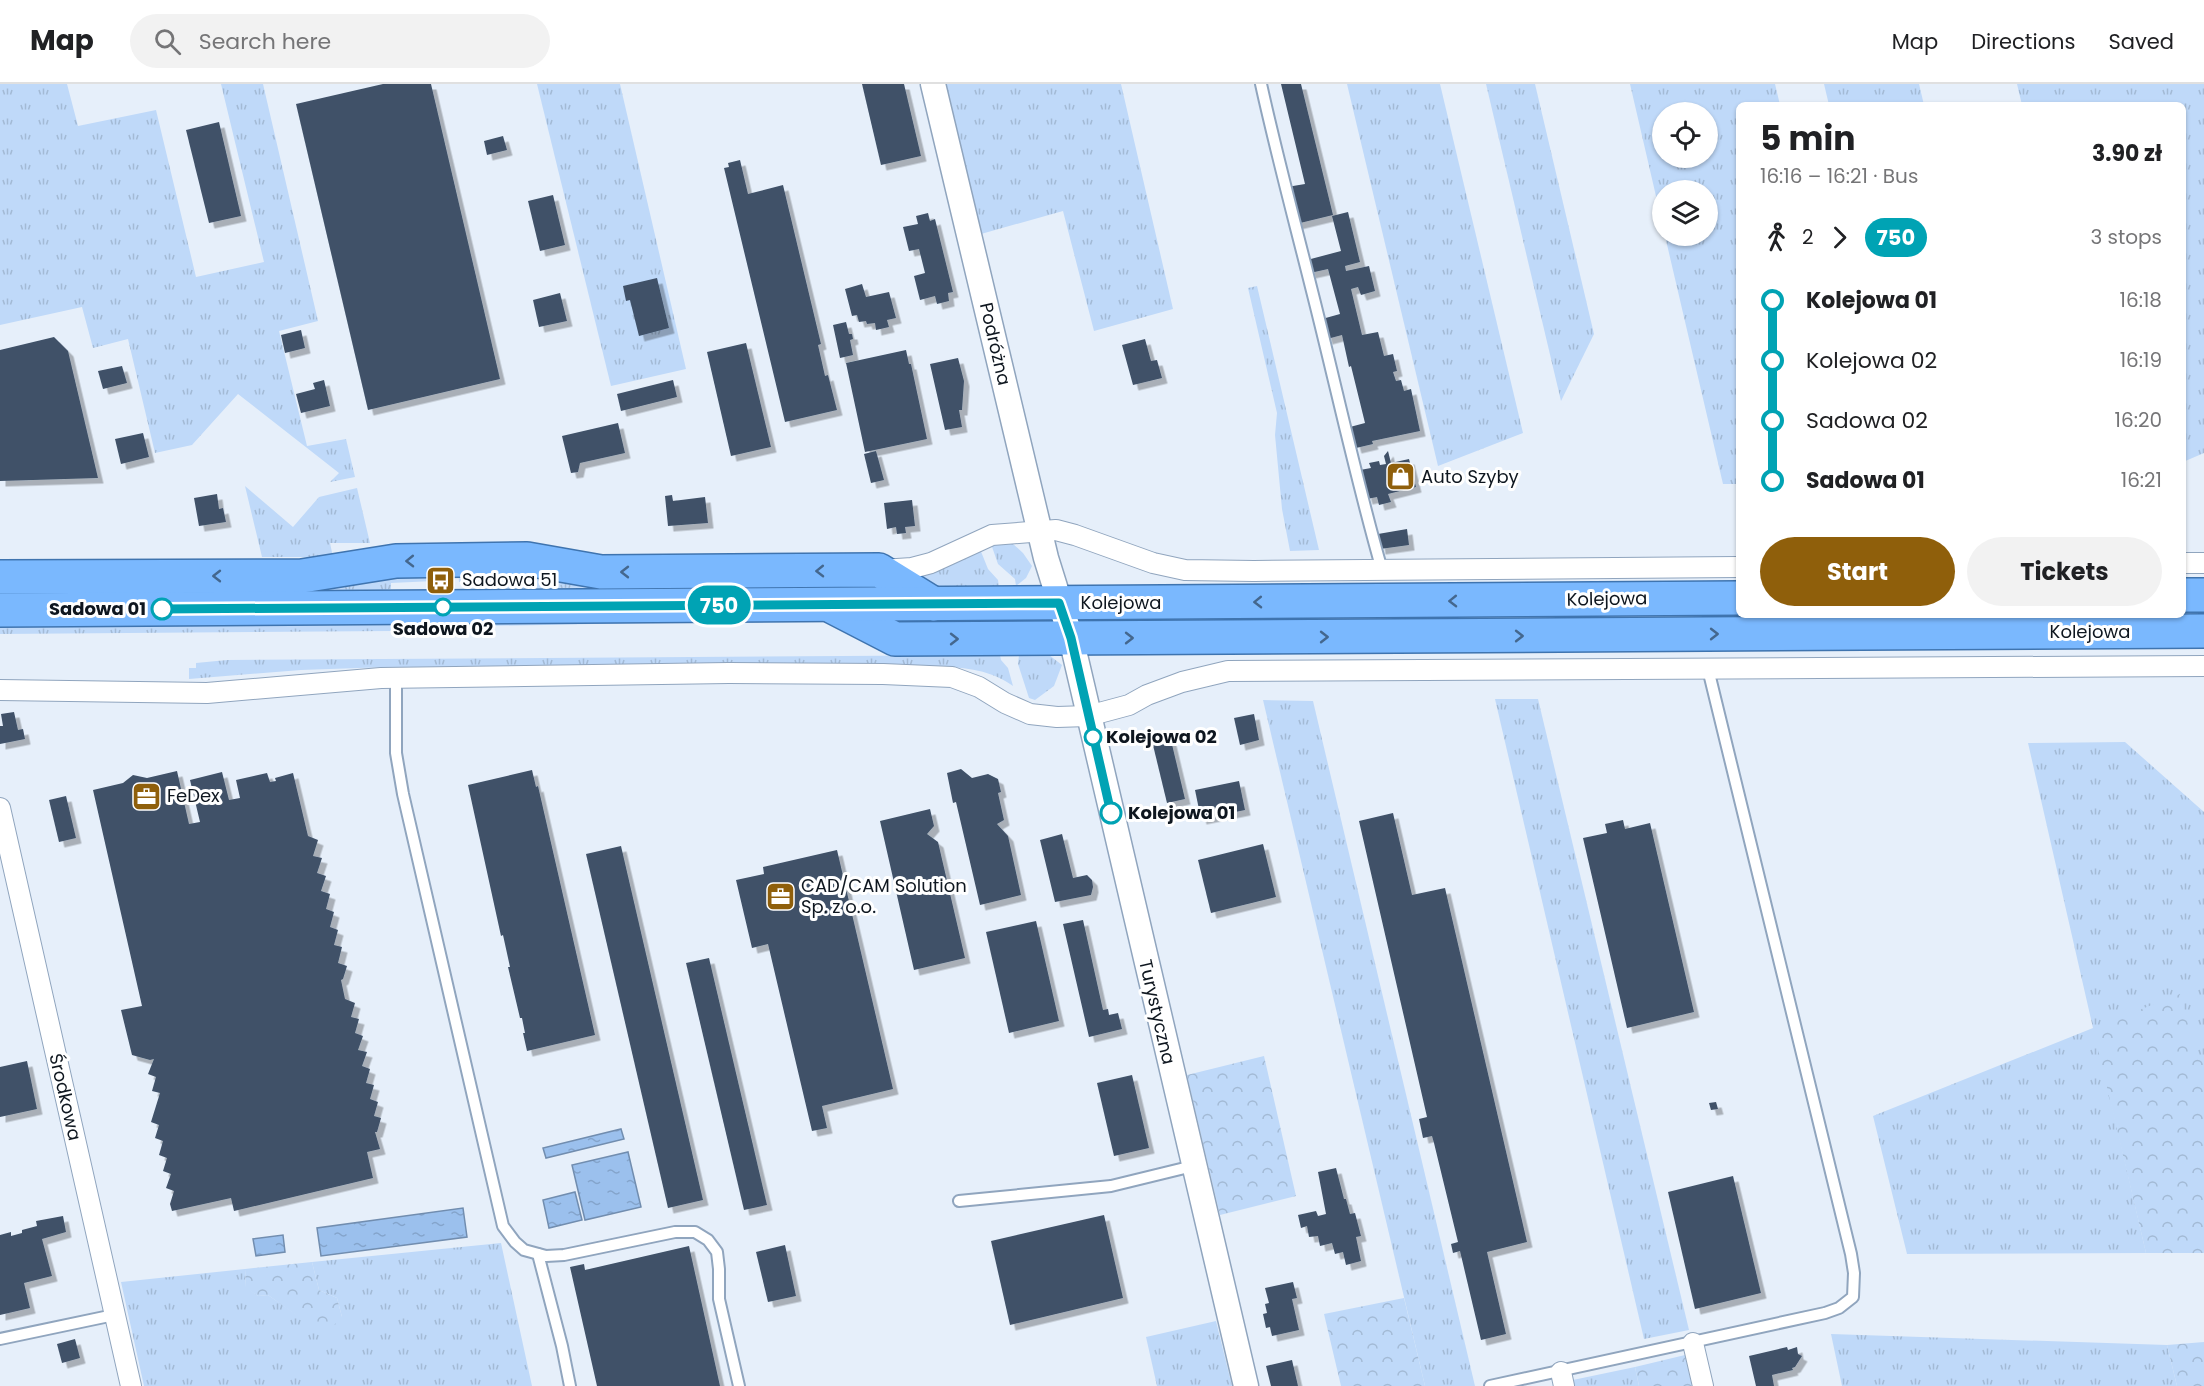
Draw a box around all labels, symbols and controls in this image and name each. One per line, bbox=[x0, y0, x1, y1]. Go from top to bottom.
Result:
search box bbox=[130, 14, 550, 68]
text: Map bbox=[30, 21, 94, 60]
icon: search bbox=[151, 25, 184, 58]
text: Search here bbox=[199, 26, 331, 57]
text: Map bbox=[1892, 27, 1938, 56]
text: Directions bbox=[1971, 27, 2075, 56]
text: Saved bbox=[2108, 27, 2174, 56]
map controls bbox=[1652, 102, 1718, 246]
button: locate bbox=[1652, 102, 1718, 168]
text: 5 min bbox=[1760, 115, 1855, 162]
text: 3.90 zł bbox=[2092, 138, 2162, 169]
text: 16:16 – 16:21 · Bus bbox=[1760, 162, 1918, 190]
button: layers bbox=[1652, 180, 1718, 246]
icon: walk bbox=[1760, 221, 1793, 254]
icon: forward bbox=[1823, 221, 1856, 254]
text: 2 bbox=[1802, 223, 1814, 251]
text: 750 bbox=[1877, 223, 1915, 252]
text: 3 stops bbox=[2090, 223, 2162, 251]
text: Kolejowa 01 bbox=[1806, 285, 1937, 316]
text: 16:18 bbox=[2120, 286, 2162, 314]
street label: Podróżna bbox=[974, 300, 1017, 388]
text: Kolejowa 02 bbox=[1806, 345, 1937, 376]
text: 16:19 bbox=[2120, 346, 2162, 374]
text: Sadowa 02 bbox=[1806, 405, 1928, 436]
text: 16:20 bbox=[2115, 406, 2162, 434]
shop icon: Auto Szyby bbox=[1384, 461, 1416, 493]
place label: Auto Szyby bbox=[1421, 464, 1519, 489]
text: Sadowa 01 bbox=[1806, 465, 1925, 496]
text: 16:21 bbox=[2121, 466, 2162, 494]
button: Start bbox=[1760, 537, 1955, 606]
button: Tickets bbox=[1967, 537, 2162, 606]
one-way arrow bbox=[406, 555, 415, 567]
bus stop icon: Sadowa 51 bbox=[425, 564, 457, 596]
one-way arrow bbox=[816, 565, 825, 577]
one-way arrow bbox=[621, 566, 630, 578]
place label: Sadowa 51 bbox=[462, 567, 557, 592]
one-way arrow bbox=[212, 570, 221, 582]
street label: Kolejowa bbox=[1566, 585, 1648, 612]
line badge: 750 bbox=[684, 586, 754, 624]
street label: Kolejowa bbox=[1081, 590, 1161, 615]
text: 750 bbox=[700, 591, 738, 620]
one-way arrow bbox=[1448, 594, 1457, 607]
place label: Sadowa 01 bbox=[49, 596, 146, 621]
one-way arrow bbox=[1253, 596, 1262, 608]
marker: Sadowa 01 bbox=[151, 598, 173, 620]
marker: Sadowa 02 bbox=[434, 598, 452, 616]
place label: Sadowa 02 bbox=[393, 616, 493, 641]
street label: Kolejowa bbox=[2050, 619, 2130, 644]
one-way arrow bbox=[1710, 628, 1719, 640]
one-way arrow bbox=[1515, 630, 1524, 642]
one-way arrow bbox=[1320, 631, 1329, 643]
one-way arrow bbox=[1125, 632, 1134, 644]
one-way arrow bbox=[949, 633, 958, 645]
place label: Kolejowa 02 bbox=[1106, 724, 1217, 749]
marker: Kolejowa 02 bbox=[1084, 728, 1102, 746]
office icon: FeDex bbox=[130, 780, 162, 812]
place label: FeDex bbox=[167, 783, 220, 808]
place label: Kolejowa 01 bbox=[1128, 800, 1235, 825]
marker: Kolejowa 01 bbox=[1100, 802, 1122, 824]
place label: CAD/CAM Solution Sp. z o.o. bbox=[801, 873, 967, 919]
office icon: CAD/CAM Solution Sp. z o.o. bbox=[764, 880, 796, 912]
street label: Turystyczna bbox=[1133, 957, 1182, 1067]
street label: Środkowa bbox=[43, 1051, 88, 1143]

